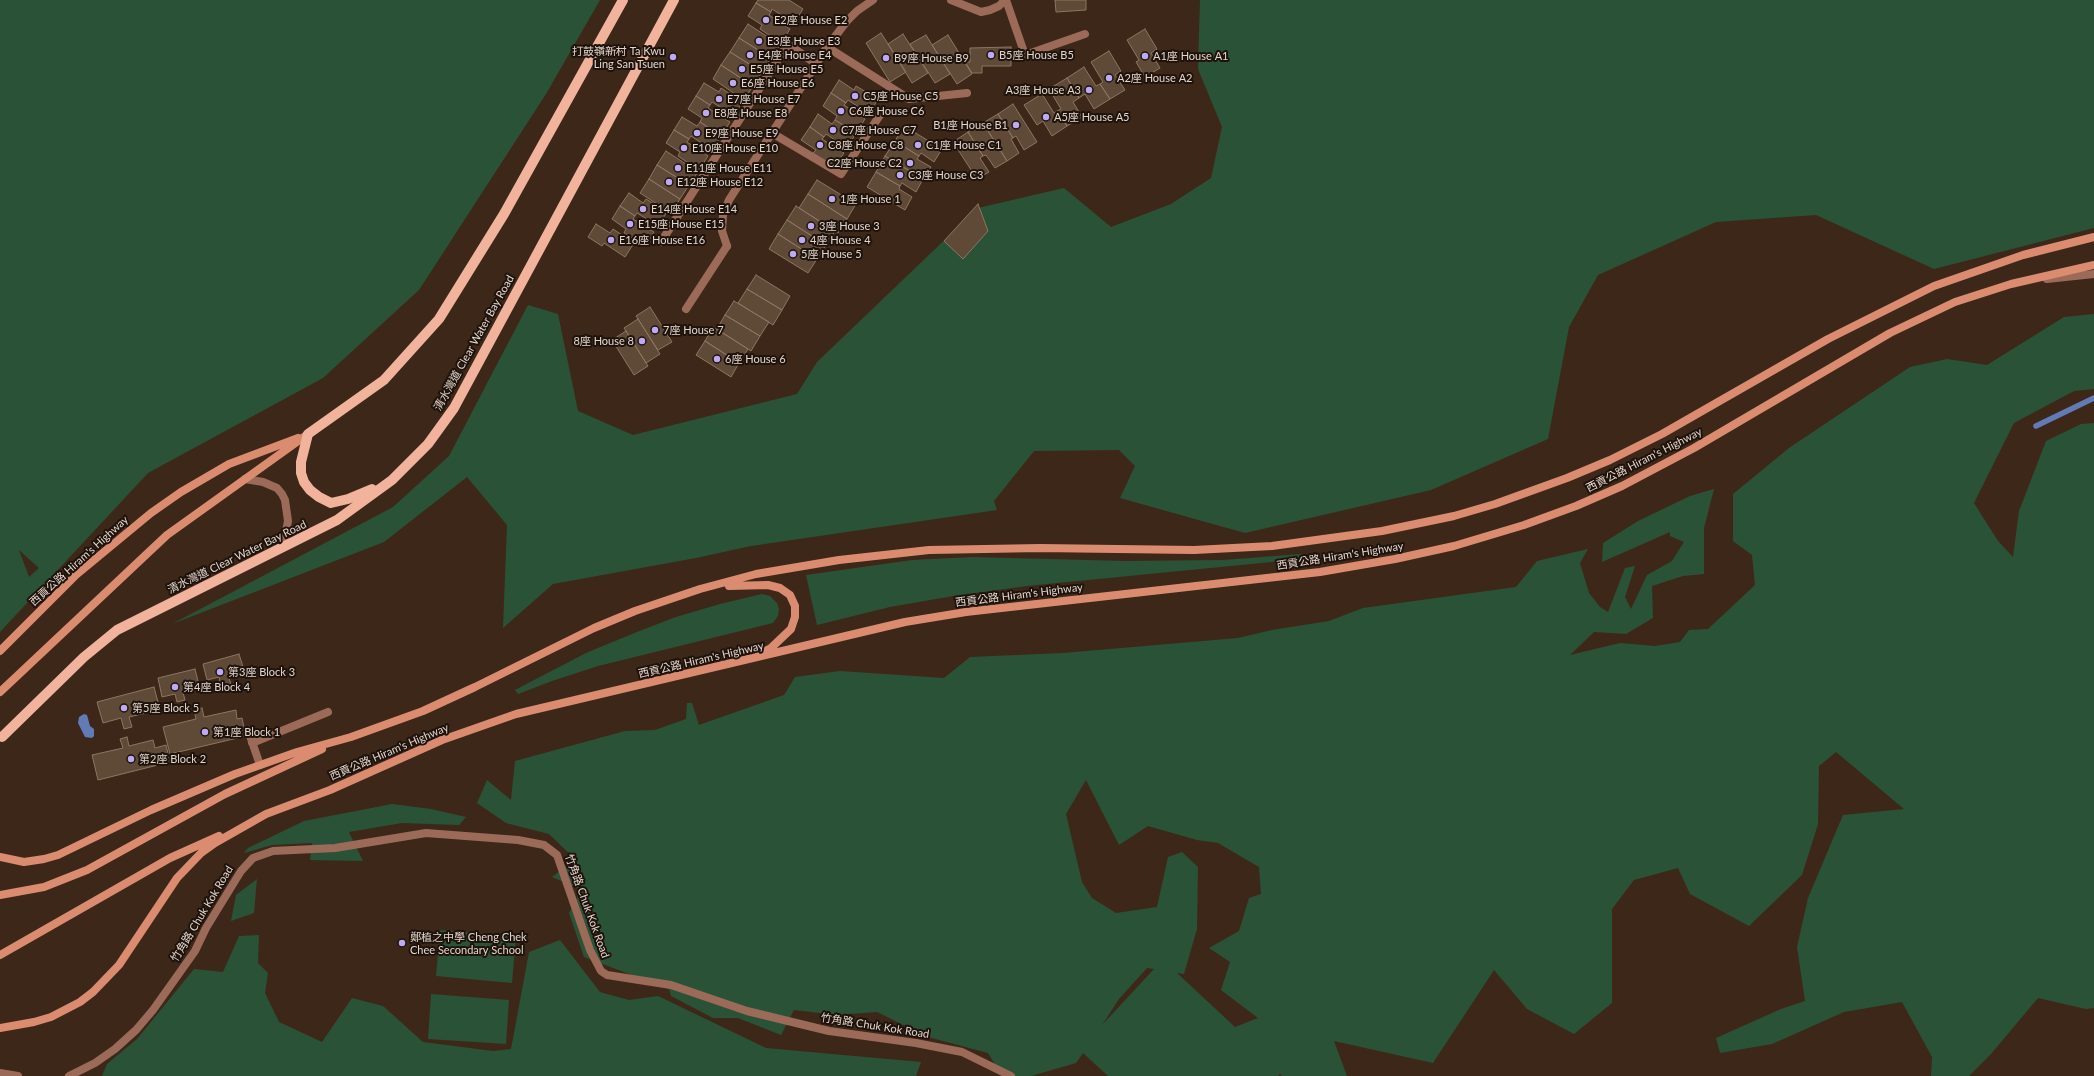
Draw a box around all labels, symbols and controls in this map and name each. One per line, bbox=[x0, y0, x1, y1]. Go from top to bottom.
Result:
place label: E2座 House E2 bbox=[774, 13, 847, 27]
marker: E2座 House E2 bbox=[761, 15, 771, 25]
place label: E3座 House E3 bbox=[767, 34, 840, 48]
marker: E3座 House E3 bbox=[754, 36, 764, 46]
place label: 打鼓嶺新村 Ta Kwu Ling San Tsuen bbox=[572, 44, 665, 70]
place label: E4座 House E4 bbox=[758, 48, 831, 62]
place label: B5座 House B5 bbox=[999, 48, 1074, 62]
place label: A1座 House A1 bbox=[1153, 49, 1228, 63]
marker: E4座 House E4 bbox=[745, 50, 755, 60]
marker: B5座 House B5 bbox=[986, 50, 996, 60]
place label: B9座 House B9 bbox=[894, 51, 969, 65]
marker: A1座 House A1 bbox=[1140, 51, 1150, 61]
marker: 打鼓嶺新村 Ta Kwu Ling San Tsuen bbox=[668, 52, 678, 62]
marker: B9座 House B9 bbox=[881, 53, 891, 63]
place label: E5座 House E5 bbox=[750, 62, 823, 76]
marker: E5座 House E5 bbox=[737, 64, 747, 74]
place label: A2座 House A2 bbox=[1117, 71, 1192, 85]
marker: A2座 House A2 bbox=[1104, 73, 1114, 83]
place label: E6座 House E6 bbox=[741, 76, 814, 90]
marker: E6座 House E6 bbox=[728, 78, 738, 88]
place label: A3座 House A3 bbox=[1006, 83, 1081, 97]
marker: A3座 House A3 bbox=[1084, 85, 1094, 95]
place label: C5座 House C5 bbox=[863, 89, 938, 103]
marker: C5座 House C5 bbox=[850, 91, 860, 101]
place label: E7座 House E7 bbox=[727, 92, 800, 106]
marker: E7座 House E7 bbox=[714, 94, 724, 104]
place label: C6座 House C6 bbox=[849, 104, 924, 118]
place label: E8座 House E8 bbox=[714, 106, 787, 120]
marker: C6座 House C6 bbox=[836, 106, 846, 116]
marker: E8座 House E8 bbox=[701, 108, 711, 118]
place label: A5座 House A5 bbox=[1054, 110, 1129, 124]
marker: A5座 House A5 bbox=[1041, 112, 1051, 122]
place label: B1座 House B1 bbox=[933, 118, 1008, 132]
marker: B1座 House B1 bbox=[1011, 120, 1021, 130]
place label: C7座 House C7 bbox=[841, 123, 916, 137]
marker: C7座 House C7 bbox=[828, 125, 838, 135]
place label: E9座 House E9 bbox=[705, 126, 778, 140]
marker: E9座 House E9 bbox=[692, 128, 702, 138]
place label: C8座 House C8 bbox=[828, 138, 903, 152]
place label: C1座 House C1 bbox=[926, 138, 1001, 152]
marker: C8座 House C8 bbox=[815, 140, 825, 150]
marker: C1座 House C1 bbox=[913, 140, 923, 150]
place label: E10座 House E10 bbox=[692, 141, 778, 155]
marker: E10座 House E10 bbox=[679, 143, 689, 153]
place label: C2座 House C2 bbox=[827, 156, 902, 170]
marker: C2座 House C2 bbox=[905, 158, 915, 168]
place label: E11座 House E11 bbox=[686, 161, 772, 175]
marker: E11座 House E11 bbox=[673, 163, 683, 173]
place label: C3座 House C3 bbox=[908, 168, 983, 182]
marker: C3座 House C3 bbox=[895, 170, 905, 180]
place label: E12座 House E12 bbox=[677, 175, 763, 189]
marker: E12座 House E12 bbox=[664, 177, 674, 187]
place label: 1座 House 1 bbox=[840, 192, 901, 206]
marker: 1座 House 1 bbox=[827, 194, 837, 204]
place label: E14座 House E14 bbox=[651, 202, 737, 216]
marker: E14座 House E14 bbox=[638, 204, 648, 214]
place label: E15座 House E15 bbox=[638, 217, 724, 231]
marker: E15座 House E15 bbox=[625, 219, 635, 229]
place label: 3座 House 3 bbox=[819, 219, 880, 233]
marker: 3座 House 3 bbox=[806, 221, 816, 231]
place label: E16座 House E16 bbox=[619, 233, 705, 247]
place label: 4座 House 4 bbox=[810, 233, 871, 247]
marker: E16座 House E16 bbox=[606, 235, 616, 245]
marker: 4座 House 4 bbox=[797, 235, 807, 245]
place label: 5座 House 5 bbox=[801, 247, 862, 261]
marker: 5座 House 5 bbox=[788, 249, 798, 259]
street label: 清水灣道 Clear Water Bay Road bbox=[431, 273, 517, 413]
place label: 7座 House 7 bbox=[663, 323, 724, 337]
marker: 7座 House 7 bbox=[650, 325, 660, 335]
place label: 8座 House 8 bbox=[573, 334, 634, 348]
marker: 8座 House 8 bbox=[637, 336, 647, 346]
place label: 6座 House 6 bbox=[725, 352, 786, 366]
marker: 6座 House 6 bbox=[712, 354, 722, 364]
street label: 西貢公路 Hiram's Highway bbox=[1584, 425, 1704, 495]
street label: 西貢公路 Hiram's Highway bbox=[27, 513, 131, 609]
street label: 清水灣道 Clear Water Bay Road bbox=[165, 518, 309, 596]
street label: 西貢公路 Hiram's Highway bbox=[1276, 539, 1404, 573]
street label: 西貢公路 Hiram's Highway bbox=[955, 581, 1083, 609]
street label: 西貢公路 Hiram's Highway bbox=[637, 639, 765, 681]
place label: 第3座 Block 3 bbox=[228, 665, 295, 679]
marker: 第3座 Block 3 bbox=[215, 667, 225, 677]
place label: 第4座 Block 4 bbox=[183, 680, 250, 694]
marker: 第4座 Block 4 bbox=[170, 682, 180, 692]
place label: 第5座 Block 5 bbox=[132, 701, 199, 715]
marker: 第5座 Block 5 bbox=[119, 703, 129, 713]
street label: 西貢公路 Hiram's Highway bbox=[327, 721, 451, 783]
place label: 第1座 Block 1 bbox=[213, 725, 280, 739]
marker: 第1座 Block 1 bbox=[200, 727, 210, 737]
place label: 第2座 Block 2 bbox=[139, 752, 206, 766]
marker: 第2座 Block 2 bbox=[126, 754, 136, 764]
street label: 竹角路 Chuk Kok Road bbox=[562, 852, 612, 960]
street label: 竹角路 Chuk Kok Road bbox=[168, 864, 236, 964]
place label: 鄭植之中學 Cheng Chek Chee Secondary School bbox=[410, 930, 527, 956]
marker: 鄭植之中學 Cheng Chek Chee Secondary School bbox=[397, 938, 407, 948]
street label: 竹角路 Chuk Kok Road bbox=[820, 1011, 930, 1041]

